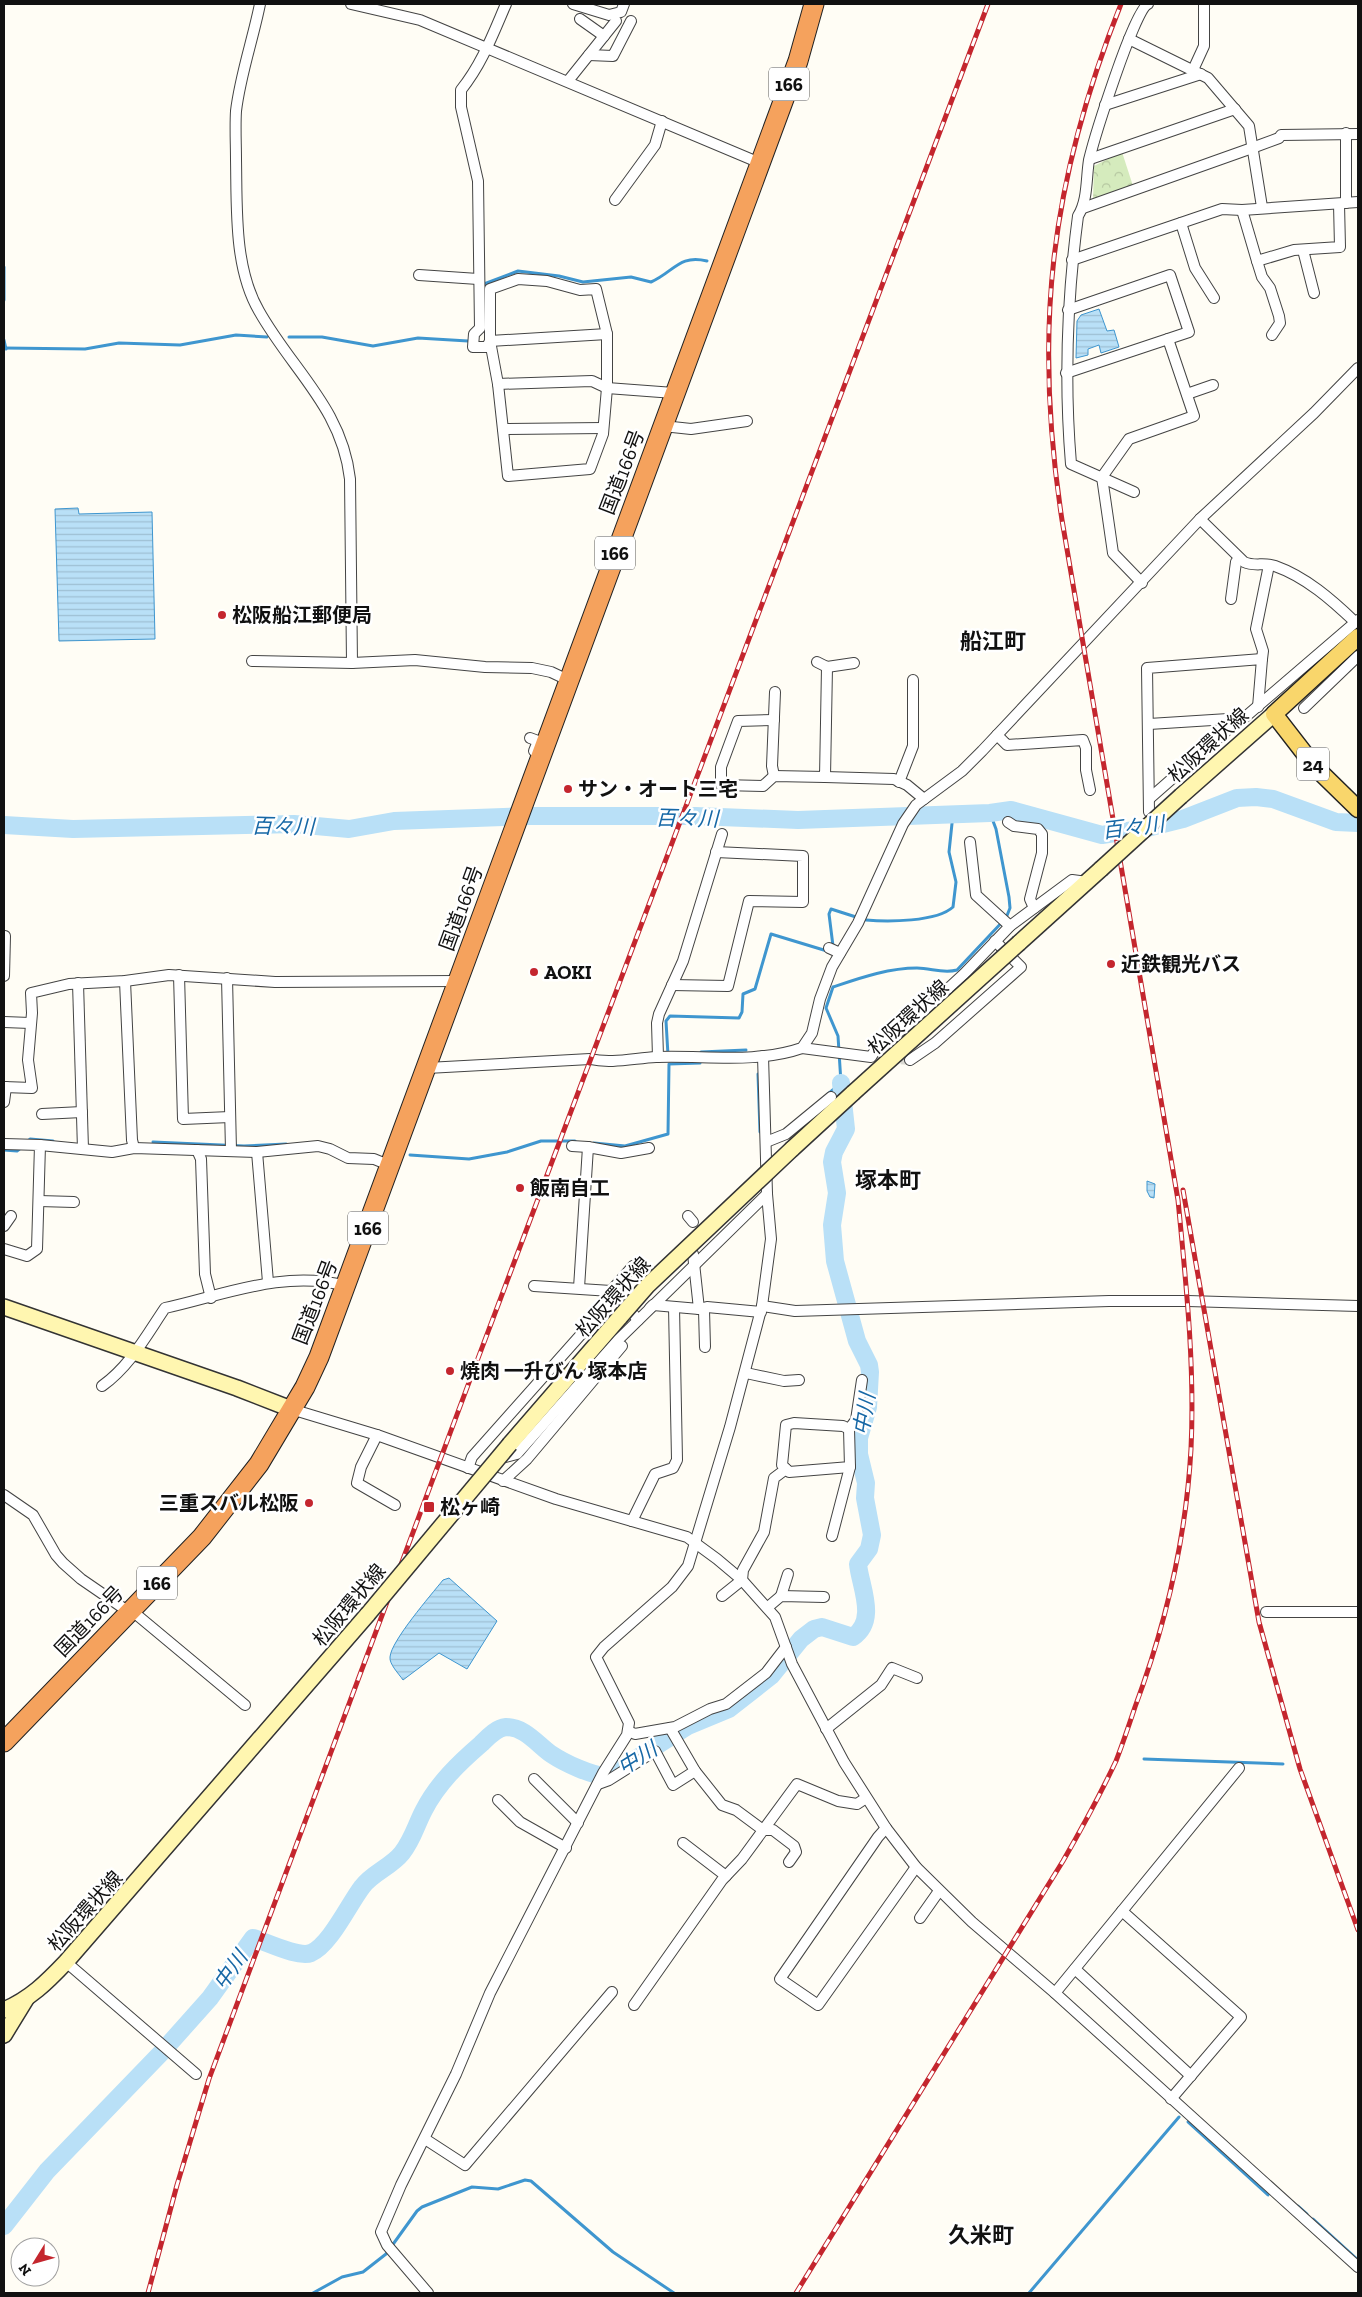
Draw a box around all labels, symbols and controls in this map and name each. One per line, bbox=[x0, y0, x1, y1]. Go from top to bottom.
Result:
road number: 166 bbox=[769, 68, 809, 100]
street label: 国道166号 bbox=[595, 426, 649, 518]
road number: 166 bbox=[595, 536, 635, 570]
place label: 松阪船江郵便局 bbox=[232, 603, 372, 627]
marker: 松阪船江郵便局 bbox=[216, 609, 228, 621]
district label: 船江町 bbox=[960, 628, 1026, 655]
street label: 松阪環状線 bbox=[1163, 703, 1253, 787]
road number: 24 bbox=[1297, 748, 1329, 781]
place label: サン・オート三宅 bbox=[578, 777, 738, 801]
marker: サン・オート三宅 bbox=[562, 783, 574, 795]
water label: 百々川 bbox=[655, 805, 721, 831]
water label: 百々川 bbox=[1100, 811, 1168, 843]
water label: 百々川 bbox=[251, 813, 317, 839]
street label: 国道166号 bbox=[435, 862, 487, 954]
place label: 近鉄観光バス bbox=[1121, 952, 1241, 976]
marker: 近鉄観光バス bbox=[1105, 958, 1117, 970]
place label: AOKI bbox=[544, 960, 592, 984]
marker: AOKI bbox=[528, 966, 540, 978]
street label: 松阪環状線 bbox=[863, 975, 953, 1059]
district label: 塚本町 bbox=[855, 1167, 921, 1194]
place label: 飯南自工 bbox=[530, 1176, 610, 1200]
marker: 飯南自工 bbox=[514, 1182, 526, 1194]
road number: 166 bbox=[348, 1212, 388, 1244]
street label: 松阪環状線 bbox=[571, 1252, 655, 1342]
street label: 国道166号 bbox=[288, 1256, 342, 1348]
place label: 焼肉 一升びん 塚本店 bbox=[460, 1359, 647, 1383]
marker: 焼肉 一升びん 塚本店 bbox=[444, 1365, 456, 1377]
water label: 中川 bbox=[848, 1389, 880, 1437]
place label: 三重スバル松阪 bbox=[159, 1491, 299, 1515]
place label: 松ヶ崎 bbox=[440, 1495, 500, 1519]
marker: 三重スバル松阪 bbox=[303, 1497, 315, 1509]
marker: 松ヶ崎 bbox=[422, 1500, 436, 1514]
street label: 松阪環状線 bbox=[308, 1559, 390, 1651]
road number: 166 bbox=[137, 1566, 177, 1600]
street label: 国道166号 bbox=[49, 1581, 129, 1661]
water label: 中川 bbox=[613, 1735, 663, 1780]
street label: 松阪環状線 bbox=[43, 1866, 127, 1956]
water label: 中川 bbox=[208, 1944, 253, 1994]
district label: 久米町 bbox=[948, 2222, 1014, 2249]
north arrow bbox=[10, 2237, 60, 2287]
text: N bbox=[15, 2260, 35, 2279]

